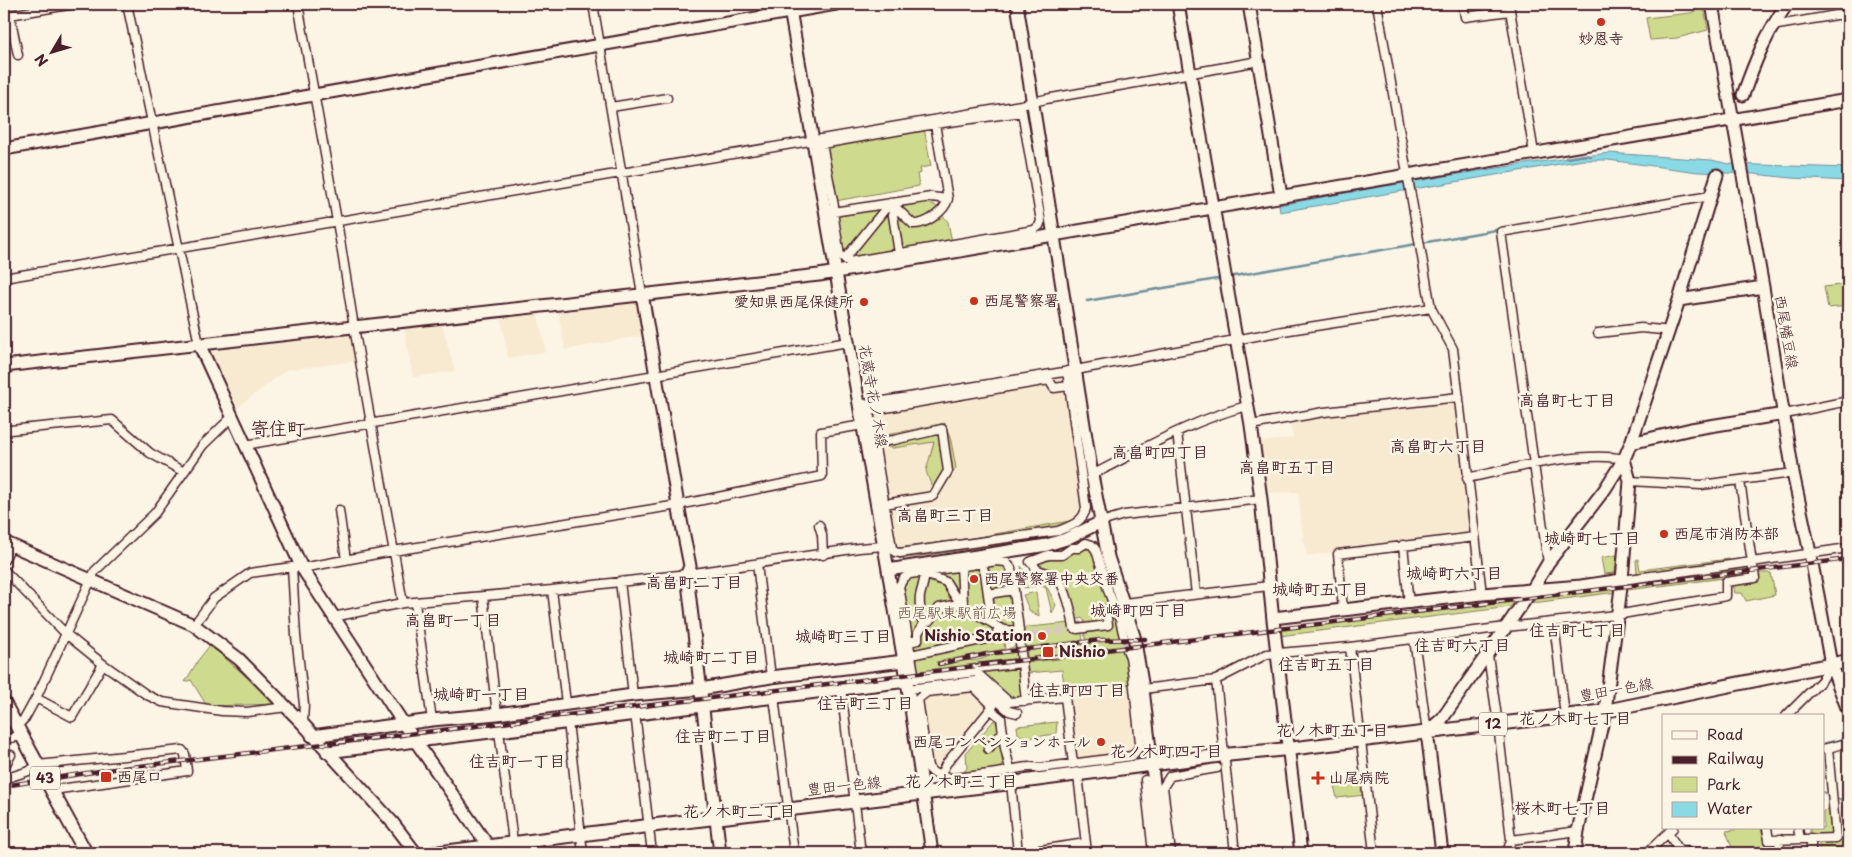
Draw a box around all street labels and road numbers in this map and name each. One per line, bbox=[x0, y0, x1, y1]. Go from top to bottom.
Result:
street label: 西尾幡豆線 bbox=[1770, 293, 1805, 371]
street label: 花蔵寺花ノ木線 bbox=[854, 342, 895, 449]
street label: 豊田一色線 bbox=[1577, 671, 1655, 706]
road number: 12 bbox=[1479, 712, 1507, 736]
road number: 43 bbox=[30, 766, 60, 790]
street label: 豊田一色線 bbox=[805, 769, 882, 800]

